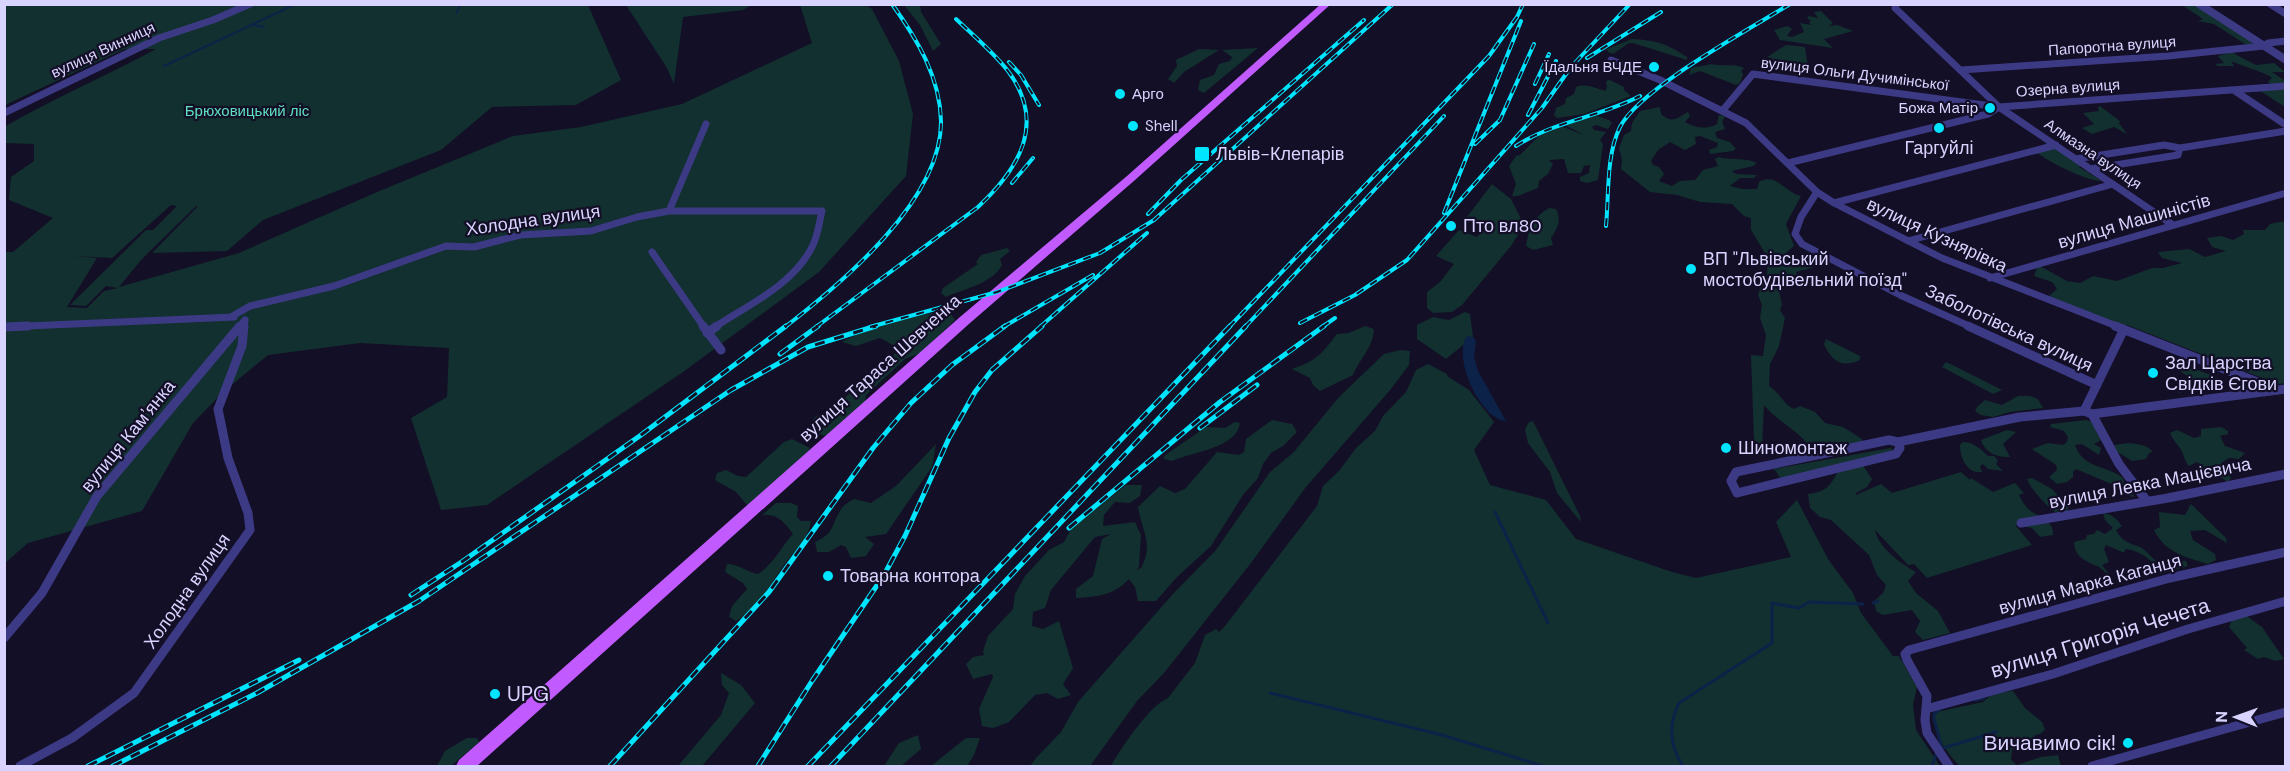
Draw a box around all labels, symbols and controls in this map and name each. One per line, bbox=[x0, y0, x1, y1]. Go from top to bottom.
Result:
street label: вулиця Винниця bbox=[48, 17, 158, 83]
street label: Папоротна вулиця bbox=[2047, 32, 2177, 60]
street label: вулиця Ольги Дучимінської bbox=[1760, 53, 1951, 96]
place label: Їдальня ВЧДЕ bbox=[1544, 57, 1642, 77]
marker: Їдальня ВЧДЕ bbox=[1647, 60, 1661, 74]
street label: Озерна вулиця bbox=[2015, 74, 2121, 102]
place label: Арго bbox=[1132, 84, 1164, 104]
marker: Арго bbox=[1113, 87, 1127, 101]
place label: Божа Матір bbox=[1898, 98, 1978, 118]
park label: Брюховицький ліс bbox=[185, 101, 310, 121]
marker: Божа Матір bbox=[1983, 101, 1997, 115]
street label: Алмазна вулиця bbox=[2040, 114, 2146, 194]
place label: Shell bbox=[1145, 116, 1178, 136]
marker: Shell bbox=[1126, 119, 1140, 133]
marker: Гаргуйлі bbox=[1932, 121, 1946, 135]
place label: Гаргуйлі bbox=[1905, 136, 1973, 160]
place label: Львів-Клепарів bbox=[1216, 142, 1344, 166]
marker: Львів-Клепарів bbox=[1193, 145, 1211, 163]
street label: вулиця Машиністів bbox=[2055, 188, 2213, 254]
street label: вулиця Кузнярівка bbox=[1863, 192, 2012, 279]
street label: Холодна вулиця bbox=[464, 199, 602, 241]
place label: Пто вл80 bbox=[1463, 214, 1542, 238]
marker: Пто вл80 bbox=[1444, 219, 1458, 233]
place label: ВП "Львівський мостобудівельний поїзд" bbox=[1703, 247, 1907, 292]
marker: ВП "Львівський мостобудівельний поїзд" bbox=[1684, 262, 1698, 276]
street label: Заболотівська вулиця bbox=[1921, 279, 2097, 377]
street label: вулиця Тараса Шевченка bbox=[794, 288, 967, 447]
place label: Зал Царства Свідків Єгови bbox=[2165, 351, 2277, 396]
marker: Зал Царства Свідків Єгови bbox=[2146, 366, 2160, 380]
street label: вулиця Камʼянка bbox=[75, 374, 181, 497]
place label: Шиномонтаж bbox=[1738, 436, 1847, 460]
marker: Шиномонтаж bbox=[1719, 441, 1733, 455]
street label: вулиця Левка Мацієвича bbox=[2047, 451, 2254, 514]
street label: Холодна вулиця bbox=[138, 529, 236, 653]
street label: вулиця Марка Каганця bbox=[1996, 548, 2184, 620]
place label: Товарна контора bbox=[840, 564, 981, 588]
marker: Товарна контора bbox=[821, 569, 835, 583]
street label: вулиця Григорія Чечета bbox=[1987, 591, 2213, 685]
place label: UPG bbox=[507, 680, 549, 708]
marker: UPG bbox=[488, 687, 502, 701]
north arrow bbox=[2206, 687, 2266, 747]
text: N bbox=[2211, 711, 2232, 723]
place label: Вичавимо сік! bbox=[1983, 729, 2116, 757]
marker: Вичавимо сік! bbox=[2121, 736, 2135, 750]

